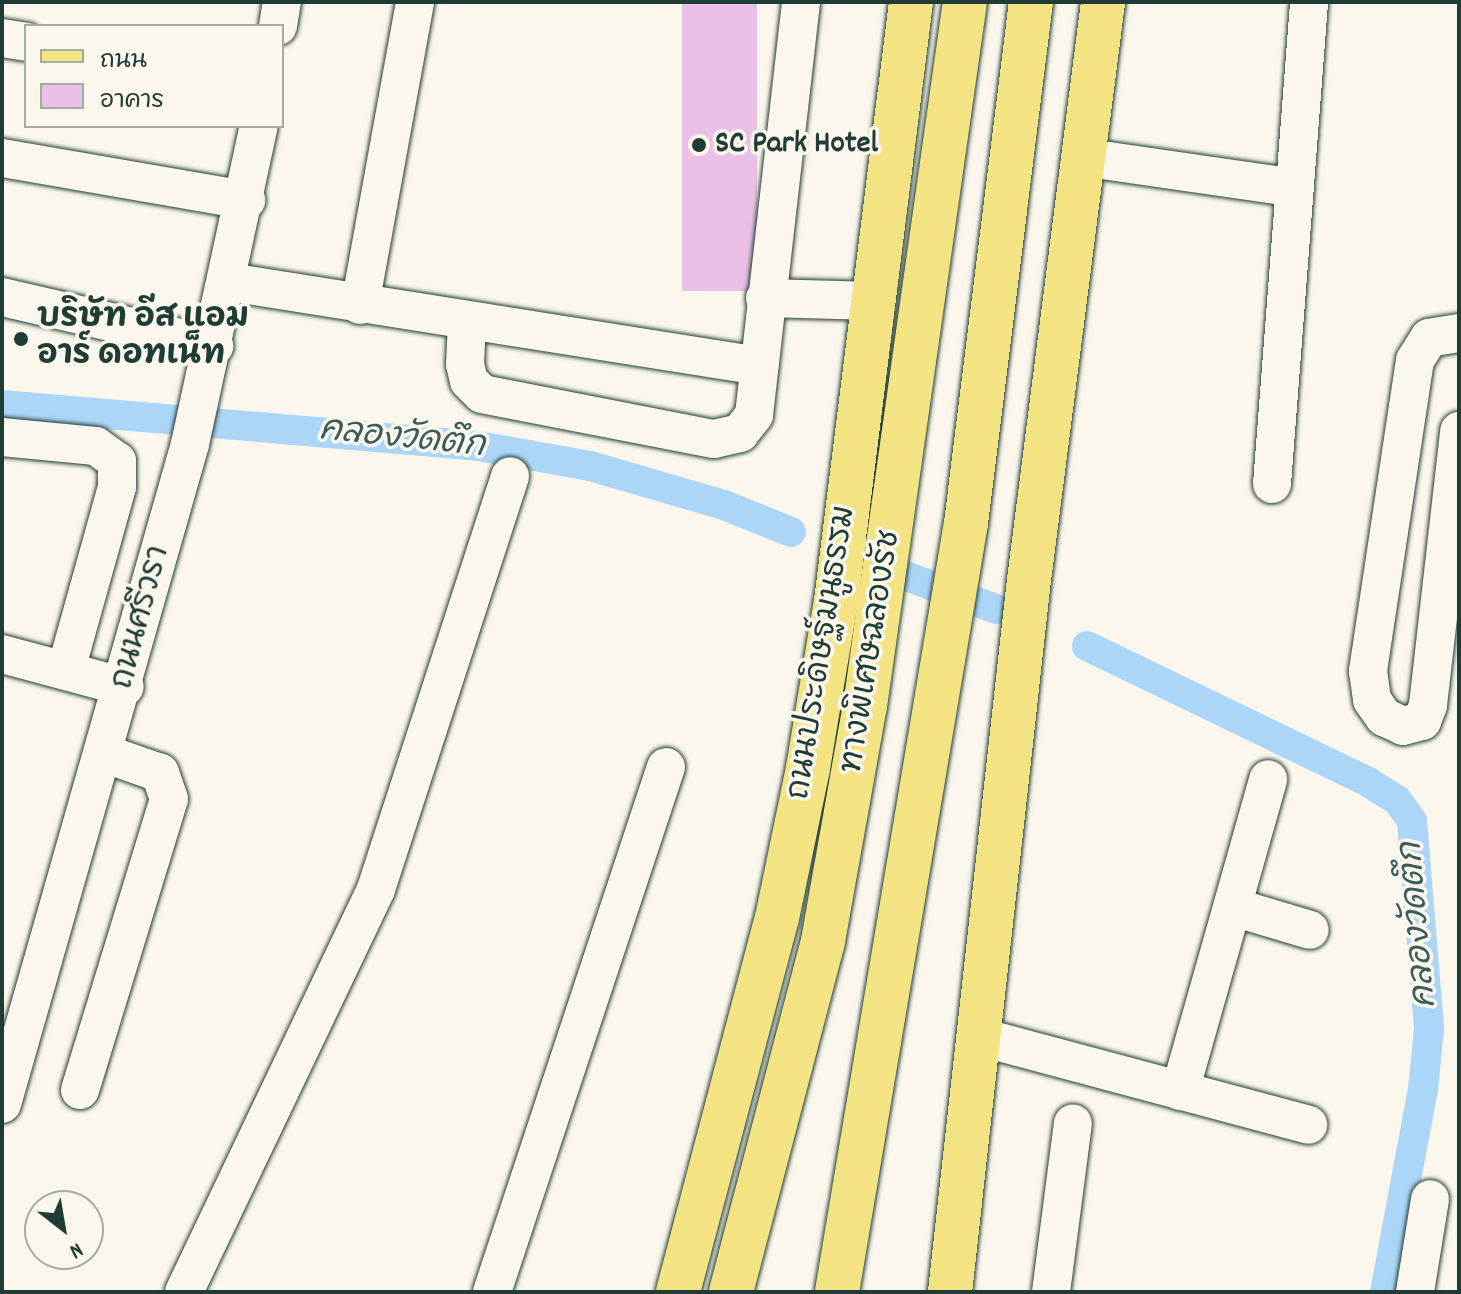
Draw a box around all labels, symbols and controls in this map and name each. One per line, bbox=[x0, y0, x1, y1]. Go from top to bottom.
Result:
legend bbox=[24, 24, 284, 128]
text: ถนน bbox=[100, 45, 147, 79]
text: อาคาร bbox=[100, 85, 164, 119]
place label: SC Park Hotel bbox=[715, 126, 878, 164]
marker: SC Park Hotel bbox=[690, 136, 708, 154]
place label: บริษัท อีส แอม อาร์ ดอทเน็ท bbox=[37, 302, 249, 377]
marker: บริษัท อีส แอม อาร์ ดอทเน็ท bbox=[12, 330, 30, 348]
water label: คลองวัดตึก bbox=[317, 411, 487, 469]
street label: ถนนประดิษฐ์มนูธรรม bbox=[782, 503, 866, 803]
street label: ทางพิเศษฉลองรัช bbox=[835, 528, 911, 776]
street label: ถนนศรีวรา bbox=[105, 542, 181, 694]
water label: คลองวัดตึก bbox=[1392, 840, 1448, 1010]
north arrow bbox=[24, 1190, 104, 1270]
text: N bbox=[63, 1233, 88, 1265]

